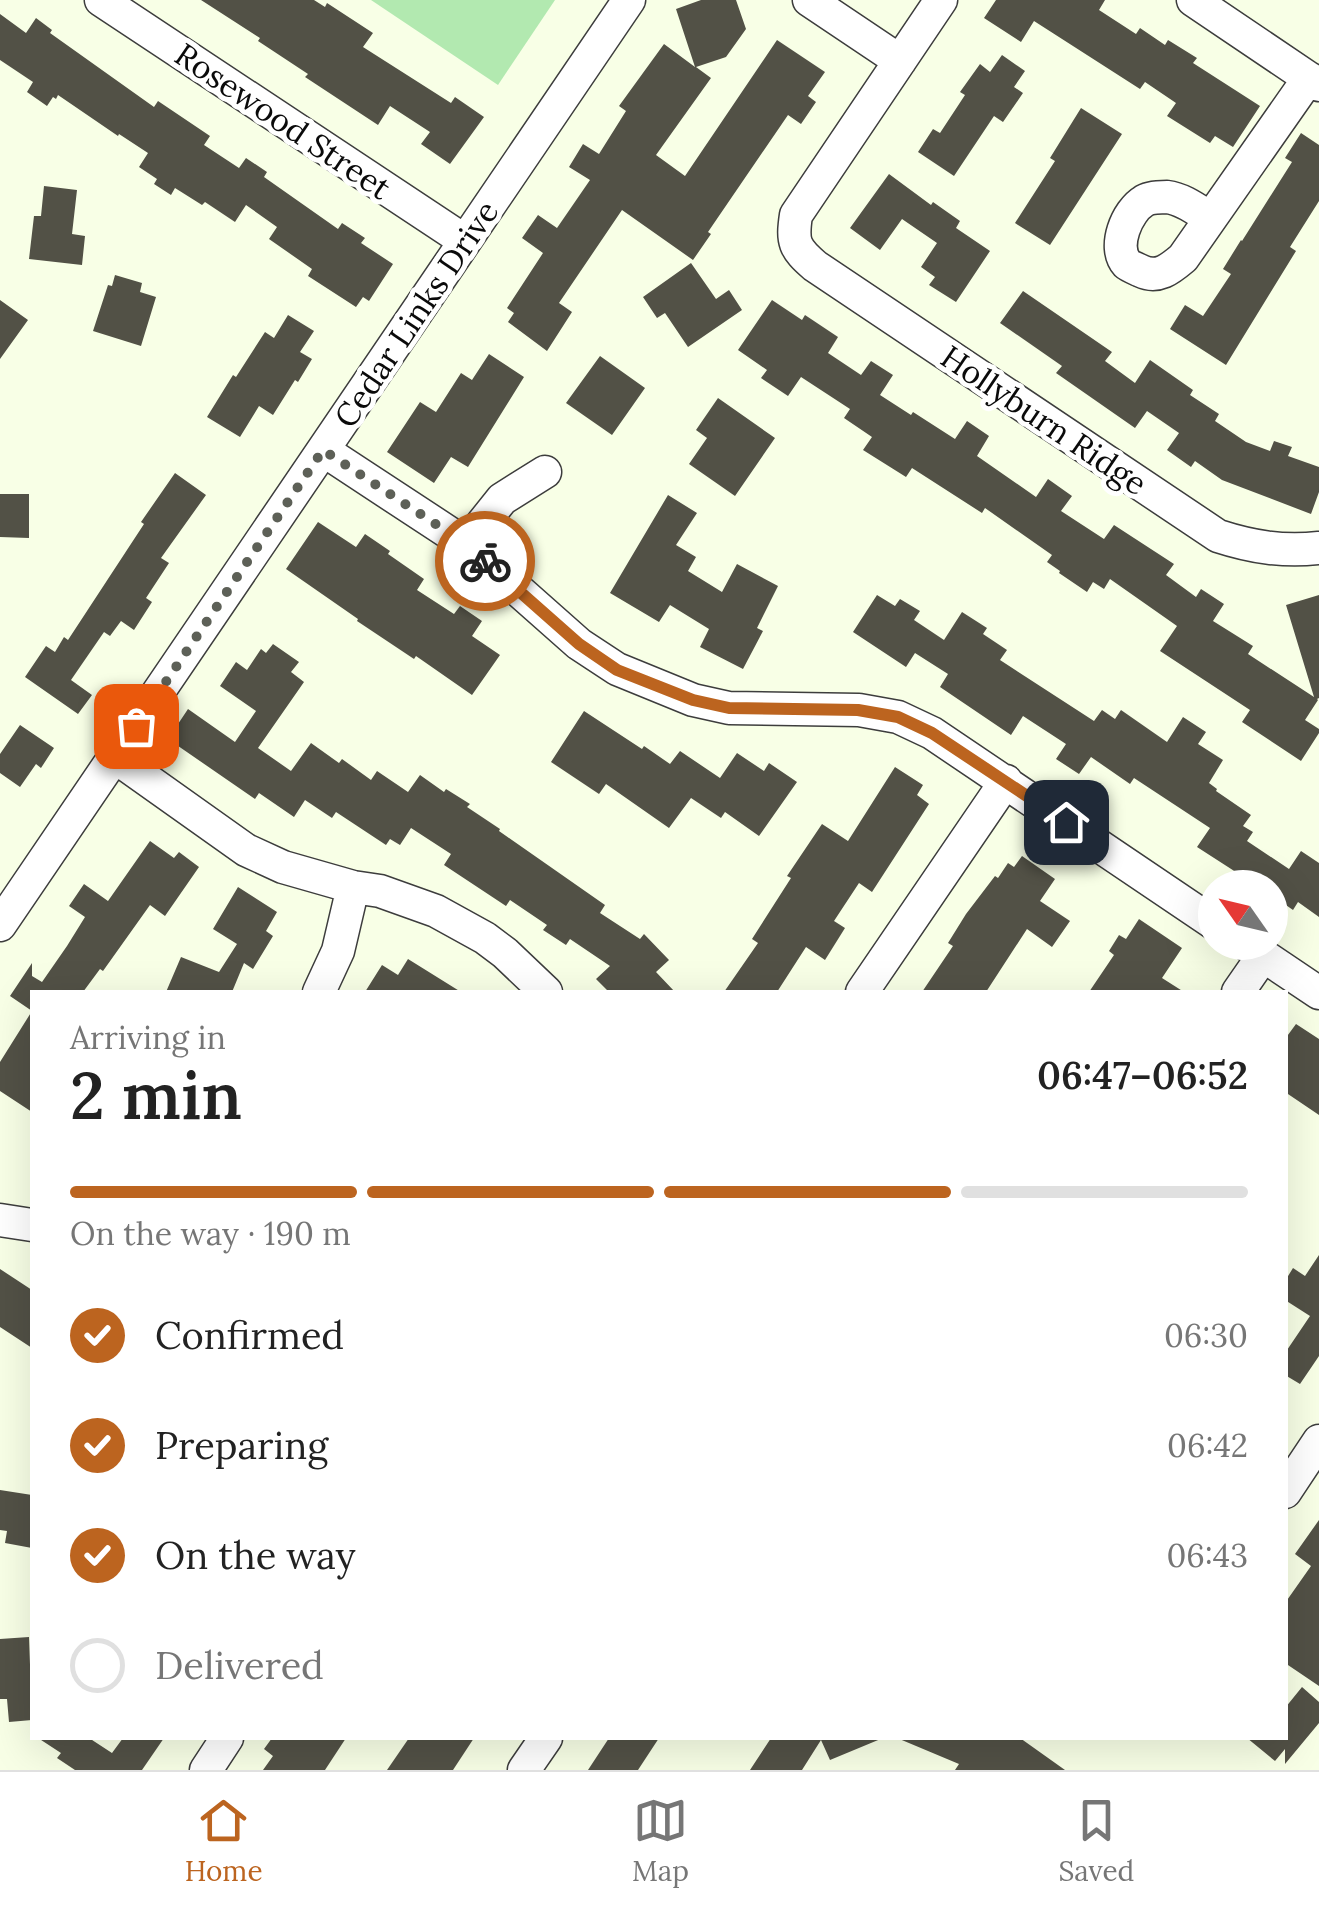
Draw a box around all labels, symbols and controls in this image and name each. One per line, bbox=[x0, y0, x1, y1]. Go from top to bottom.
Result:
street label: Rosewood Street bbox=[167, 34, 399, 209]
street label: Cedar Links Drive bbox=[325, 193, 507, 435]
street label: Hollyburn Ridge bbox=[933, 336, 1155, 504]
courier bbox=[435, 511, 535, 611]
icon: bike bbox=[458, 534, 513, 589]
pin bbox=[94, 684, 179, 769]
icon: bag bbox=[109, 699, 164, 754]
pin bbox=[1024, 780, 1109, 865]
icon: home bbox=[1039, 795, 1094, 850]
north arrow bbox=[1198, 870, 1288, 960]
map controls bbox=[1198, 870, 1288, 960]
text: Arriving in bbox=[70, 1017, 226, 1058]
text: 06:47–06:52 bbox=[1037, 1051, 1248, 1099]
text: 2 min bbox=[70, 1054, 242, 1137]
text: On the way · 190 m bbox=[70, 1213, 351, 1254]
icon: check bbox=[70, 1308, 125, 1363]
text: Confirmed bbox=[155, 1311, 344, 1359]
text: 06:30 bbox=[1164, 1315, 1248, 1356]
icon: check bbox=[70, 1418, 125, 1473]
text: Preparing bbox=[155, 1421, 328, 1469]
text: 06:42 bbox=[1167, 1425, 1248, 1466]
icon: check bbox=[70, 1528, 125, 1583]
text: On the way bbox=[155, 1531, 356, 1579]
text: 06:43 bbox=[1166, 1535, 1248, 1576]
text: Delivered bbox=[155, 1641, 324, 1689]
tab: Home bbox=[185, 1793, 263, 1889]
tab: Map bbox=[632, 1793, 689, 1889]
tab: Saved bbox=[1058, 1793, 1134, 1889]

